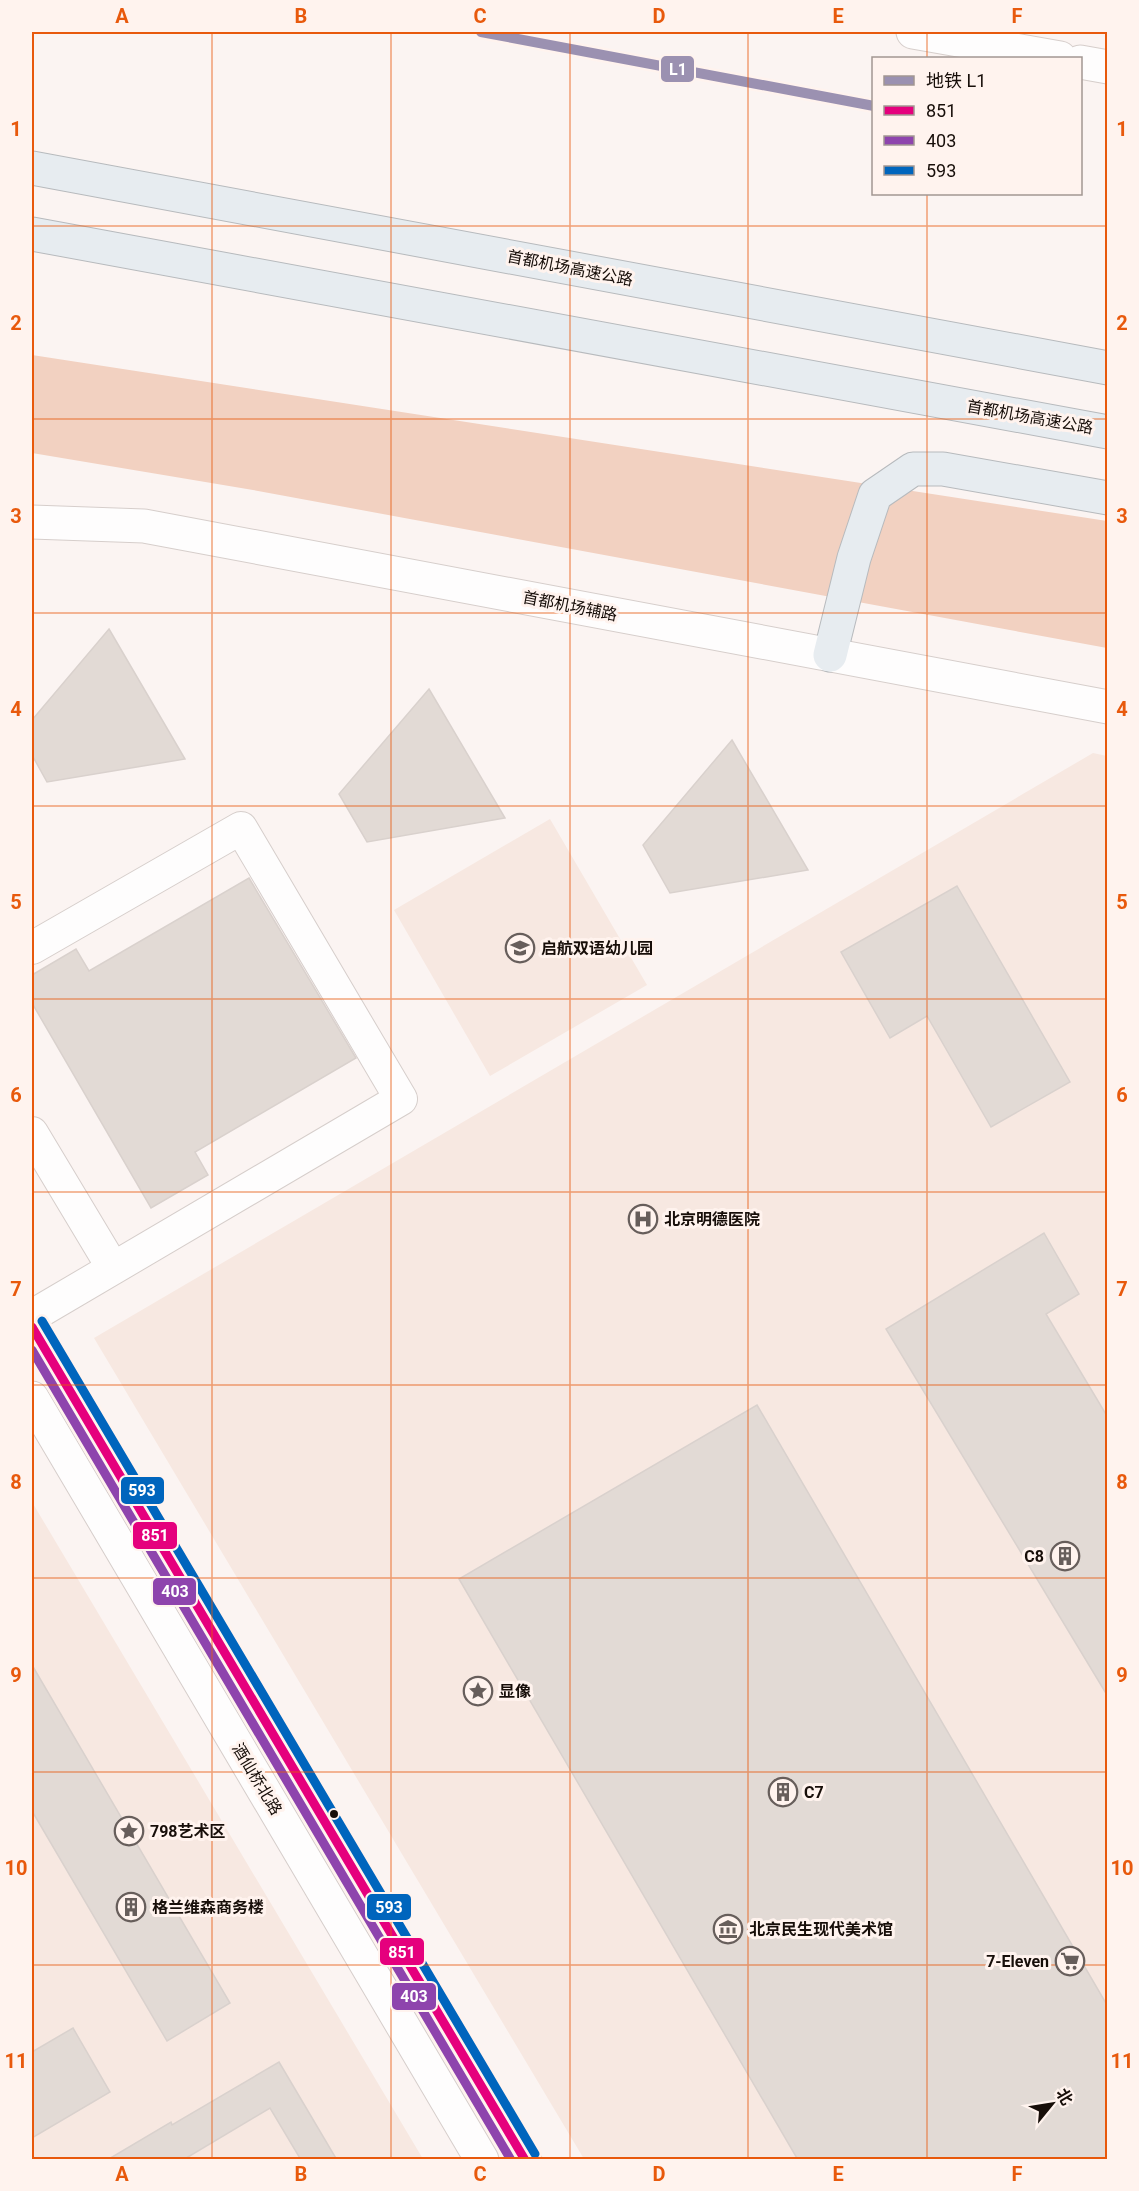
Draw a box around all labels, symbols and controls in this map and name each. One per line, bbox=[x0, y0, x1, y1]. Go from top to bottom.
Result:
text: A bbox=[115, 4, 129, 28]
text: B bbox=[295, 4, 307, 28]
text: C bbox=[473, 4, 487, 28]
text: D bbox=[653, 4, 666, 28]
text: E bbox=[832, 4, 844, 28]
text: F bbox=[1012, 4, 1023, 28]
line badge: L1 bbox=[660, 55, 695, 83]
legend bbox=[872, 57, 1082, 195]
text: L1 bbox=[669, 60, 687, 79]
text: 地铁 L1 bbox=[926, 70, 986, 91]
text: 851 bbox=[926, 100, 956, 121]
text: 1 bbox=[10, 117, 22, 141]
text: 1 bbox=[1116, 117, 1128, 141]
text: 403 bbox=[926, 130, 956, 151]
text: 593 bbox=[926, 160, 956, 181]
street label: 首都机场高速公路 bbox=[505, 246, 635, 290]
text: 2 bbox=[10, 311, 22, 335]
text: 2 bbox=[1116, 311, 1128, 335]
street label: 首都机场高速公路 bbox=[965, 397, 1095, 437]
text: 3 bbox=[10, 504, 22, 528]
text: 3 bbox=[1116, 504, 1128, 528]
street label: 首都机场辅路 bbox=[521, 588, 619, 624]
text: 4 bbox=[10, 697, 22, 721]
text: 4 bbox=[1116, 697, 1128, 721]
text: 5 bbox=[10, 890, 22, 914]
text: 5 bbox=[1116, 890, 1128, 914]
school or university icon: 启航双语幼儿园 bbox=[504, 932, 536, 964]
place label: 启航双语幼儿园 bbox=[541, 939, 653, 958]
text: 6 bbox=[10, 1083, 22, 1107]
text: 6 bbox=[1116, 1083, 1128, 1107]
hospital icon: 北京明德医院 bbox=[627, 1203, 659, 1235]
place label: 北京明德医院 bbox=[664, 1210, 760, 1229]
text: 7 bbox=[10, 1277, 22, 1301]
text: 7 bbox=[1116, 1277, 1128, 1301]
text: 8 bbox=[10, 1470, 22, 1494]
text: 8 bbox=[1116, 1470, 1128, 1494]
line badge: 593 bbox=[120, 1476, 165, 1505]
text: 593 bbox=[128, 1481, 156, 1500]
line badge: 851 bbox=[132, 1521, 178, 1550]
text: 851 bbox=[141, 1526, 169, 1545]
building icon: C8 bbox=[1049, 1540, 1081, 1572]
place label: C8 bbox=[1024, 1547, 1044, 1566]
line badge: 403 bbox=[152, 1577, 197, 1606]
text: 403 bbox=[161, 1582, 189, 1601]
text: 9 bbox=[10, 1663, 22, 1687]
text: 9 bbox=[1116, 1663, 1128, 1687]
place icon: 显像 bbox=[462, 1675, 494, 1707]
place label: 显像 bbox=[499, 1682, 531, 1701]
street label: 酒仙桥北路 bbox=[228, 1740, 286, 1818]
building icon: C7 bbox=[767, 1776, 799, 1808]
place label: C7 bbox=[804, 1783, 824, 1802]
unlabelled marker bbox=[328, 1808, 340, 1820]
place icon: 798艺术区 bbox=[113, 1815, 145, 1847]
place label: 798艺术区 bbox=[150, 1822, 226, 1841]
text: 10 bbox=[5, 1856, 27, 1880]
text: 10 bbox=[1111, 1856, 1133, 1880]
building icon: 格兰维森商务楼 bbox=[115, 1891, 147, 1923]
line badge: 593 bbox=[366, 1893, 412, 1921]
place label: 格兰维森商务楼 bbox=[152, 1898, 264, 1917]
text: 593 bbox=[375, 1898, 403, 1917]
museum icon: 北京民生现代美术馆 bbox=[712, 1913, 744, 1945]
place label: 北京民生现代美术馆 bbox=[749, 1920, 893, 1939]
line badge: 851 bbox=[379, 1937, 425, 1966]
text: 851 bbox=[388, 1943, 416, 1962]
supermarket icon: 7-Eleven bbox=[1054, 1945, 1086, 1977]
place label: 7-Eleven bbox=[986, 1952, 1049, 1971]
line badge: 403 bbox=[391, 1982, 437, 2011]
text: 403 bbox=[400, 1987, 428, 2006]
text: 11 bbox=[5, 2049, 27, 2073]
text: 11 bbox=[1111, 2049, 1133, 2073]
north arrow bbox=[1022, 2074, 1082, 2134]
text: 北 bbox=[1052, 2085, 1077, 2108]
text: A bbox=[115, 2162, 129, 2186]
text: B bbox=[295, 2162, 307, 2186]
text: C bbox=[473, 2162, 487, 2186]
text: D bbox=[653, 2162, 666, 2186]
text: E bbox=[832, 2162, 844, 2186]
text: F bbox=[1012, 2162, 1023, 2186]

